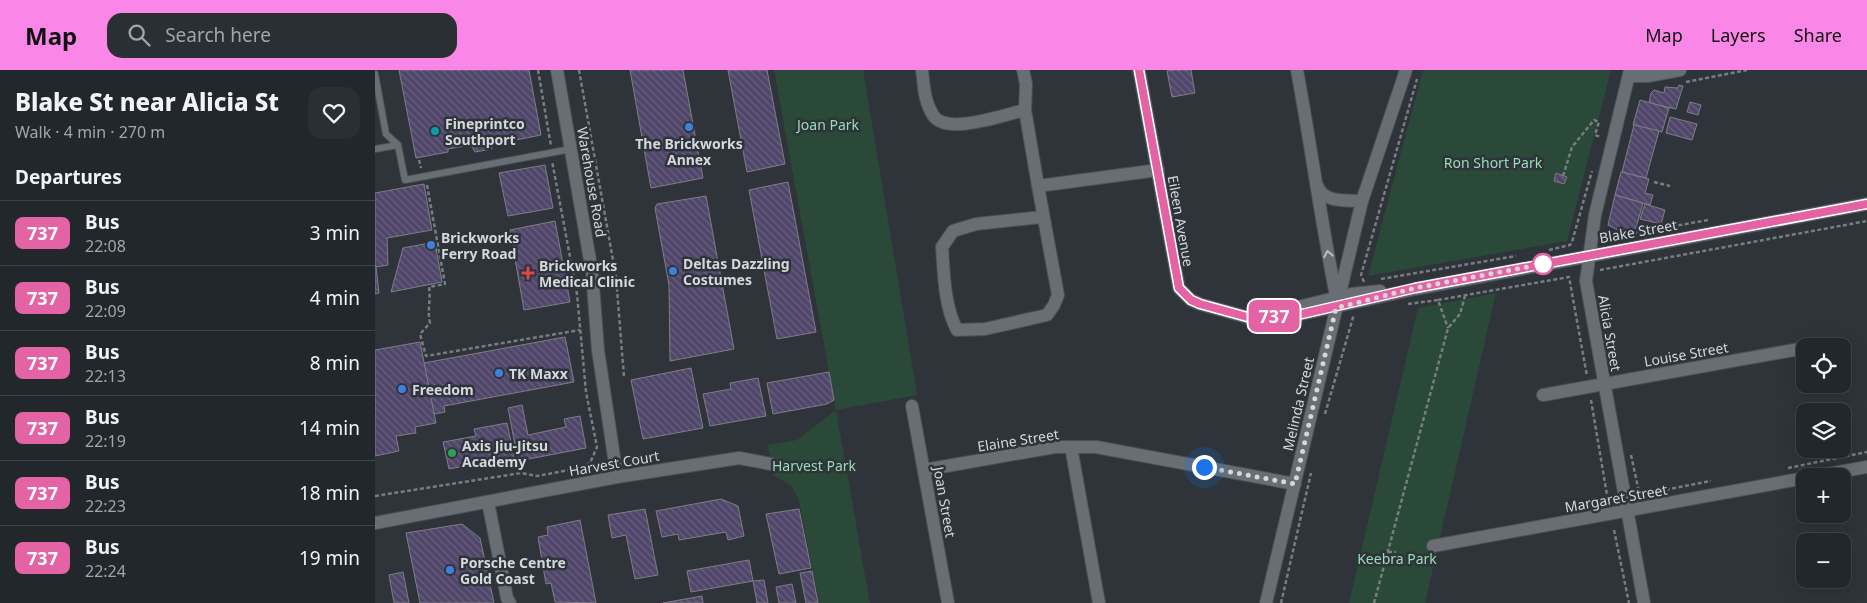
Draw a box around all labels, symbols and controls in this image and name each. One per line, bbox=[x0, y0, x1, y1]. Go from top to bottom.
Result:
search box bbox=[107, 13, 457, 58]
text: Map bbox=[25, 19, 77, 52]
icon: search bbox=[125, 21, 153, 49]
text: Search here bbox=[165, 22, 271, 48]
text: Map bbox=[1645, 23, 1683, 47]
text: Layers bbox=[1711, 23, 1766, 47]
text: Share bbox=[1794, 23, 1842, 47]
text: Blake St near Alicia St bbox=[15, 85, 279, 118]
button: heart bbox=[308, 87, 360, 139]
place label: Fineprintco Southport bbox=[445, 114, 525, 149]
park label: Joan Park bbox=[795, 115, 860, 134]
text: Walk · 4 min · 270 m bbox=[15, 121, 165, 143]
marker: The Brickworks Annex bbox=[683, 121, 695, 133]
marker: Fineprintco Southport bbox=[429, 125, 441, 137]
street label: Warehouse Road bbox=[573, 125, 611, 239]
place label: The Brickworks Annex bbox=[635, 134, 743, 169]
park label: Ron Short Park bbox=[1444, 153, 1543, 172]
text: Departures bbox=[15, 164, 122, 190]
street label: Eileen Avenue bbox=[1164, 174, 1198, 268]
text: Bus bbox=[85, 209, 120, 235]
street label: Blake Street bbox=[1598, 215, 1678, 247]
text: 3 min bbox=[310, 220, 360, 246]
text: 737 bbox=[27, 221, 58, 245]
place label: Brickworks Ferry Road bbox=[441, 228, 519, 263]
text: 22:08 bbox=[85, 235, 126, 257]
marker: Brickworks Ferry Road bbox=[425, 239, 437, 251]
one-way arrow bbox=[1323, 250, 1333, 259]
unlabelled marker bbox=[1532, 253, 1554, 275]
place label: Deltas Dazzling Costumes bbox=[683, 254, 790, 289]
place label: Brickworks Medical Clinic bbox=[539, 256, 635, 291]
marker: Deltas Dazzling Costumes bbox=[667, 265, 679, 277]
marker: Brickworks Medical Clinic bbox=[521, 266, 535, 280]
text: Bus bbox=[85, 274, 120, 300]
text: 4 min bbox=[310, 285, 360, 311]
text: 737 bbox=[27, 286, 58, 310]
street label: Alicia Street bbox=[1594, 293, 1626, 373]
text: 22:09 bbox=[85, 300, 126, 322]
line badge: 737 bbox=[1245, 300, 1303, 332]
text: 737 bbox=[1259, 304, 1289, 328]
street label: Louise Street bbox=[1642, 337, 1730, 371]
map controls bbox=[1796, 338, 1851, 588]
button: locate bbox=[1796, 338, 1851, 393]
text: Bus bbox=[85, 339, 120, 365]
text: 8 min bbox=[310, 350, 360, 376]
text: 737 bbox=[27, 351, 58, 375]
street label: Melinda Street bbox=[1278, 355, 1318, 453]
place label: TK Maxx bbox=[509, 364, 569, 383]
text: 22:13 bbox=[85, 365, 126, 387]
marker: TK Maxx bbox=[493, 367, 505, 379]
place label: Freedom bbox=[412, 380, 474, 399]
marker: Freedom bbox=[396, 383, 408, 395]
button: layers bbox=[1796, 403, 1851, 458]
text: Bus bbox=[85, 404, 120, 430]
text: 14 min bbox=[299, 415, 360, 441]
text: 737 bbox=[27, 416, 58, 440]
street label: Elaine Street bbox=[976, 424, 1060, 456]
text: 22:19 bbox=[85, 430, 126, 452]
place label: Axis Jiu-Jitsu Academy bbox=[462, 436, 548, 471]
street label: Harvest Court bbox=[567, 446, 661, 480]
marker: Axis Jiu-Jitsu Academy bbox=[446, 447, 458, 459]
your location bbox=[1192, 455, 1217, 480]
park label: Harvest Park bbox=[772, 456, 857, 475]
street label: Joan Street bbox=[929, 463, 961, 539]
button: + bbox=[1796, 468, 1851, 523]
text: Bus bbox=[85, 469, 120, 495]
text: 18 min bbox=[299, 480, 360, 506]
street label: Margaret Street bbox=[1563, 480, 1669, 516]
text: 737 bbox=[27, 481, 58, 505]
text: 22:23 bbox=[85, 495, 126, 517]
button: − bbox=[1796, 533, 1851, 588]
text: Bus bbox=[85, 534, 120, 560]
text: 19 min bbox=[299, 545, 360, 571]
text: 737 bbox=[27, 546, 58, 570]
park label: Keebra Park bbox=[1357, 549, 1437, 568]
place label: Porsche Centre Gold Coast bbox=[460, 553, 566, 588]
text: 22:24 bbox=[85, 560, 126, 582]
marker: Porsche Centre Gold Coast bbox=[444, 564, 456, 576]

